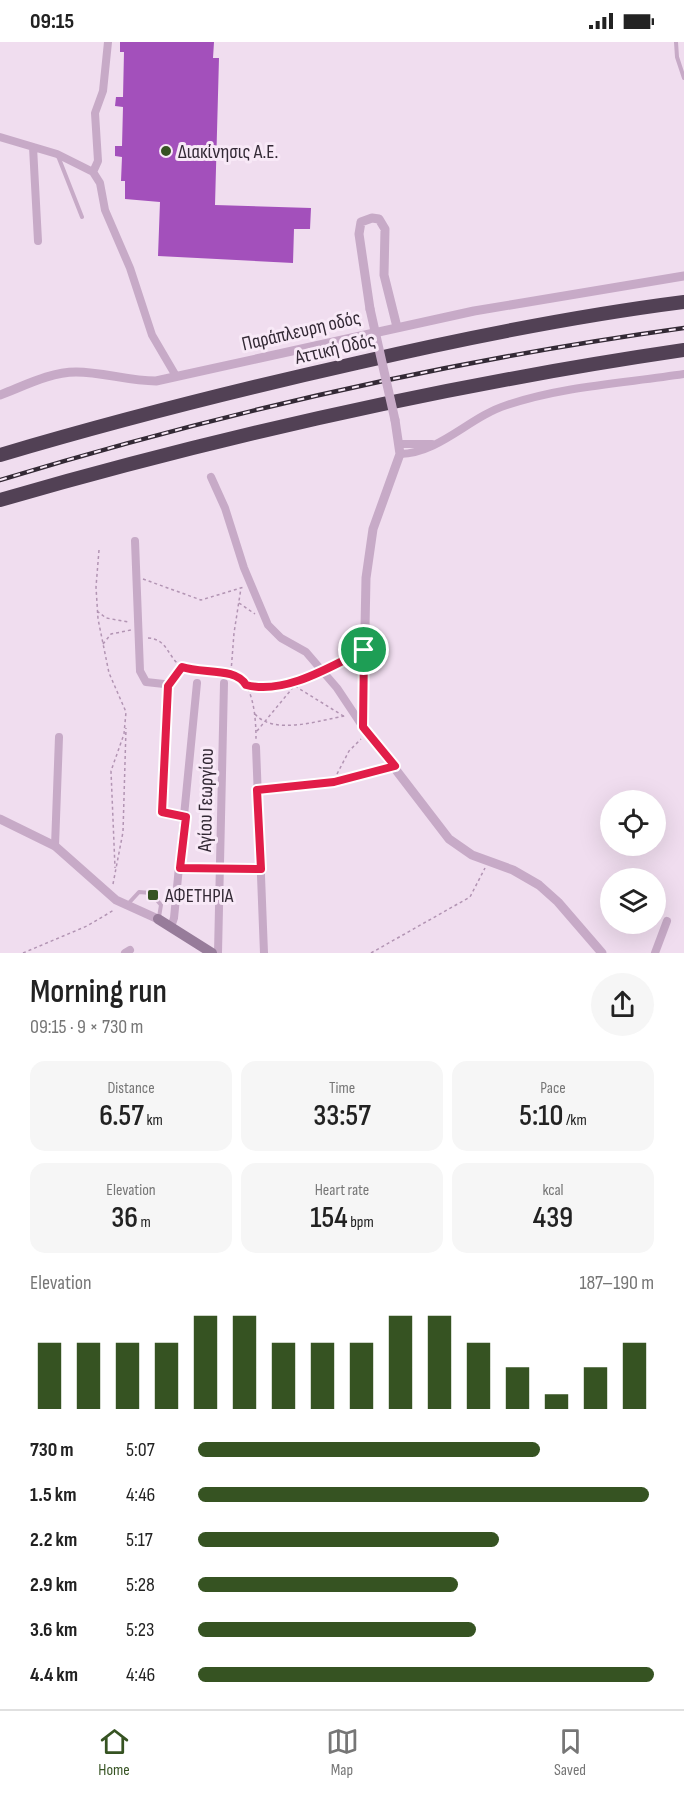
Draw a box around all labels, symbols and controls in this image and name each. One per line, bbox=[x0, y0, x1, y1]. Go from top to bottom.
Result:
text: 09:15 bbox=[30, 8, 74, 35]
place label: Διακίνησις Α.Ε. bbox=[178, 140, 278, 164]
marker: Διακίνησις Α.Ε. bbox=[159, 144, 173, 158]
street label: Παράπλευρη οδός bbox=[239, 306, 363, 356]
street label: Αττική Οδός bbox=[292, 328, 378, 370]
pin bbox=[338, 624, 389, 675]
icon: arrive bbox=[347, 633, 380, 666]
street label: Αγίου Γεωργίου bbox=[193, 748, 219, 853]
map controls bbox=[600, 790, 666, 934]
button: locate bbox=[600, 790, 666, 856]
button: layers bbox=[600, 868, 666, 934]
place label: ΑΦΕΤΗΡΙΑ bbox=[164, 884, 234, 908]
marker: ΑΦΕΤΗΡΙΑ bbox=[146, 888, 160, 902]
text: Morning run bbox=[30, 972, 167, 1012]
button: share bbox=[591, 973, 654, 1036]
text: 09:15 · 9 × 730 m bbox=[30, 1015, 143, 1039]
text: Distance bbox=[107, 1079, 155, 1098]
text: Time bbox=[329, 1079, 355, 1098]
text: Pace bbox=[540, 1079, 566, 1098]
text: 6.57 bbox=[99, 1098, 144, 1134]
text: 33:57 bbox=[313, 1098, 371, 1134]
text: 5:10 bbox=[519, 1098, 563, 1134]
text: km bbox=[144, 1111, 163, 1130]
text: /km bbox=[563, 1111, 587, 1130]
text: Elevation bbox=[106, 1181, 156, 1200]
text: Heart rate bbox=[315, 1181, 369, 1200]
text: kcal bbox=[542, 1181, 564, 1200]
text: 36 bbox=[111, 1200, 138, 1236]
text: 154 bbox=[310, 1200, 348, 1236]
text: 439 bbox=[533, 1200, 573, 1236]
text: m bbox=[138, 1213, 151, 1232]
text: bpm bbox=[348, 1213, 374, 1232]
text: Elevation bbox=[30, 1271, 92, 1295]
text: 187–190 m bbox=[579, 1271, 654, 1295]
text: 730 m bbox=[30, 1438, 74, 1462]
text: 5:07 bbox=[126, 1438, 155, 1462]
text: 1.5 km bbox=[30, 1483, 76, 1507]
text: 4:46 bbox=[126, 1483, 155, 1507]
text: 2.2 km bbox=[30, 1528, 77, 1552]
text: 5:17 bbox=[126, 1528, 153, 1552]
text: 2.9 km bbox=[30, 1573, 77, 1597]
text: 5:28 bbox=[126, 1573, 155, 1597]
text: 3.6 km bbox=[30, 1618, 77, 1642]
text: 5:23 bbox=[126, 1618, 154, 1642]
text: 4.4 km bbox=[30, 1663, 78, 1687]
text: 4:46 bbox=[126, 1663, 155, 1687]
tab: Home bbox=[98, 1725, 131, 1780]
tab: Map bbox=[326, 1725, 359, 1780]
tab: Saved bbox=[554, 1725, 587, 1780]

